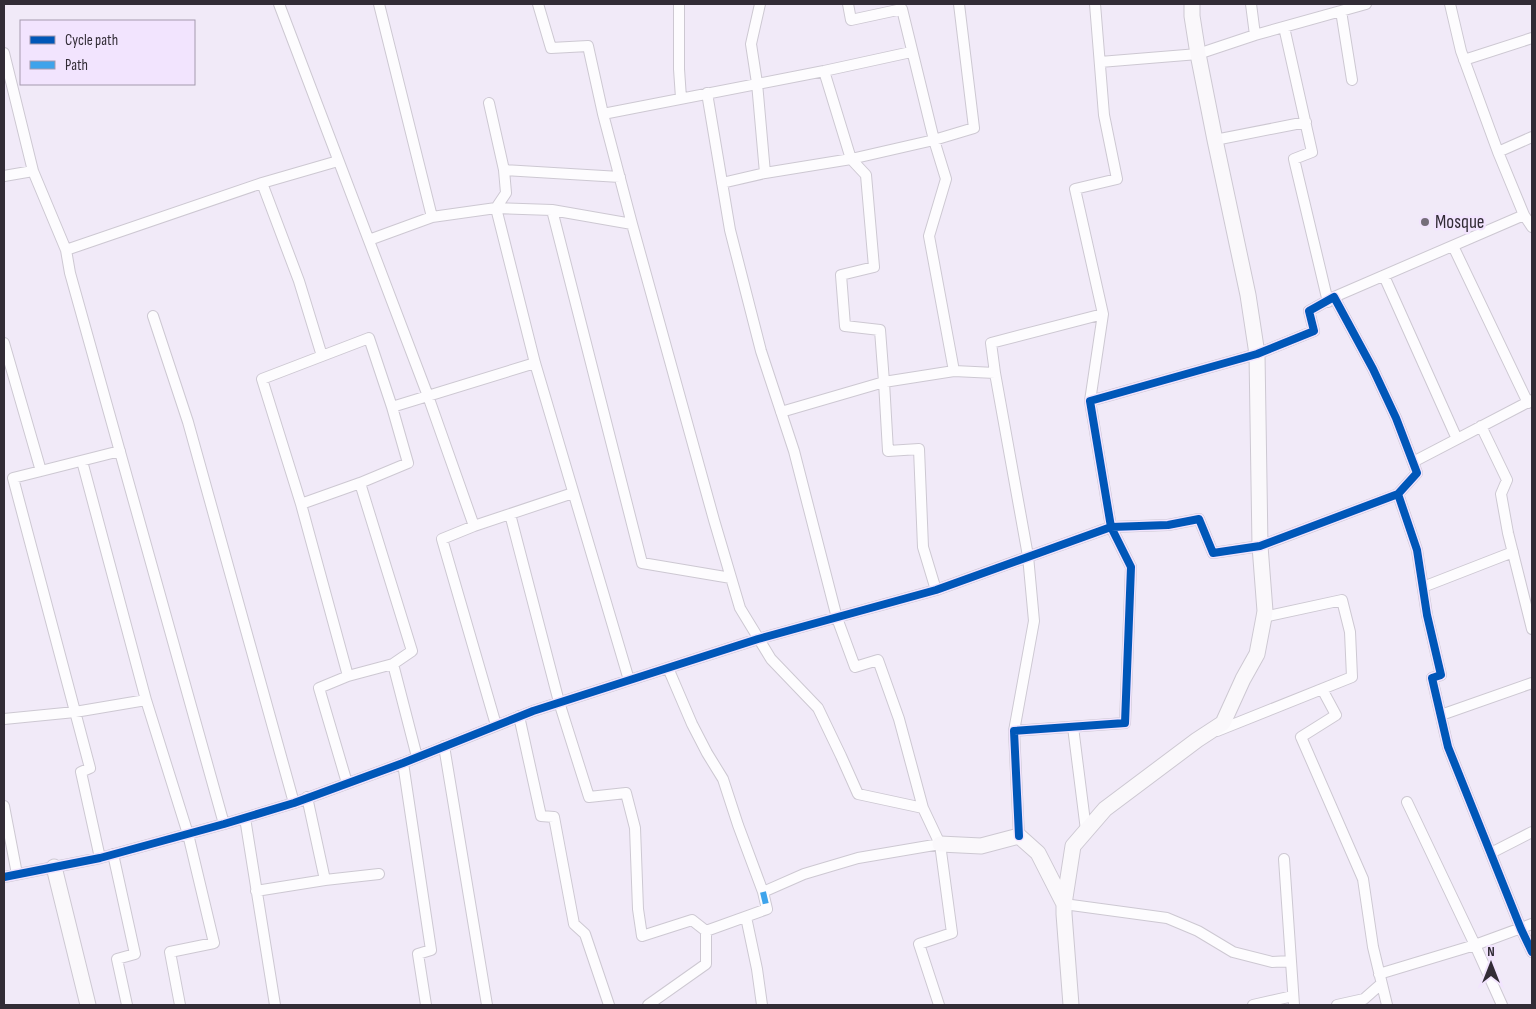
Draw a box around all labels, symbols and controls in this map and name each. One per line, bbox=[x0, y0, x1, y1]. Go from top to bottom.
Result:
legend bbox=[20, 20, 195, 85]
text: Cycle path bbox=[65, 31, 118, 50]
text: Path bbox=[65, 56, 88, 75]
place label: Mosque bbox=[1435, 211, 1484, 234]
marker: Mosque bbox=[1419, 216, 1431, 228]
north arrow bbox=[1466, 939, 1516, 989]
text: N bbox=[1487, 943, 1495, 960]

